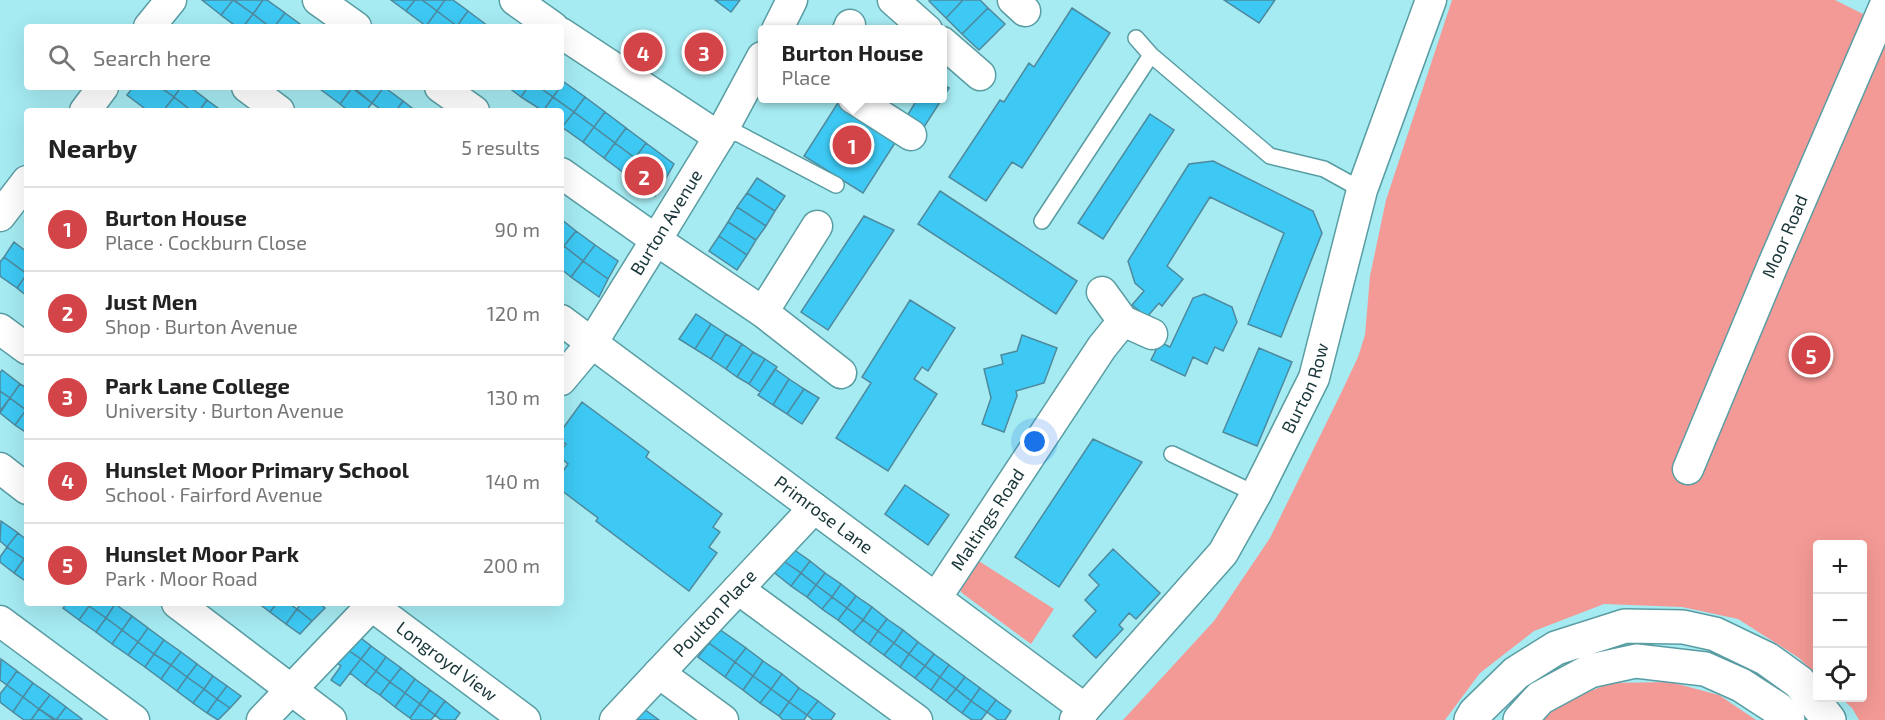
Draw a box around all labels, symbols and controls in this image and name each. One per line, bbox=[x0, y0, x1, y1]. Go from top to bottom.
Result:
search box bbox=[24, 24, 564, 90]
popup bbox=[758, 25, 947, 103]
pin: 4 bbox=[624, 29, 662, 74]
pin: 3 bbox=[684, 29, 724, 74]
text: Burton House bbox=[782, 39, 923, 65]
icon: search bbox=[45, 41, 78, 74]
text: Search here bbox=[93, 44, 211, 70]
text: Place bbox=[782, 65, 831, 89]
pin: 1 bbox=[832, 122, 872, 168]
text: Nearby bbox=[48, 132, 137, 163]
text: 5 results bbox=[461, 135, 540, 159]
pin: 2 bbox=[624, 154, 664, 198]
street label: Burton Avenue bbox=[625, 165, 707, 279]
street label: Moor Road bbox=[1757, 191, 1812, 281]
text: Burton House bbox=[105, 204, 247, 230]
text: 1 bbox=[63, 217, 72, 241]
text: 90 m bbox=[495, 217, 540, 241]
text: Place · Cockburn Close bbox=[105, 230, 307, 254]
text: Just Men bbox=[105, 288, 197, 314]
text: 2 bbox=[62, 301, 73, 325]
text: 120 m bbox=[487, 301, 540, 325]
text: Shop · Burton Avenue bbox=[105, 314, 298, 338]
pin: 5 bbox=[1792, 332, 1830, 378]
street label: Burton Row bbox=[1276, 340, 1333, 437]
text: Park Lane College bbox=[105, 372, 290, 398]
text: 3 bbox=[62, 385, 73, 409]
text: 130 m bbox=[487, 385, 540, 409]
text: University · Burton Avenue bbox=[105, 398, 344, 422]
your location bbox=[1020, 427, 1049, 456]
text: Hunslet Moor Primary School bbox=[105, 456, 409, 482]
street label: Maltings Road bbox=[945, 464, 1029, 574]
text: 4 bbox=[61, 469, 74, 493]
text: 140 m bbox=[486, 469, 540, 493]
street label: Primrose Lane bbox=[770, 470, 878, 558]
text: School · Fairford Avenue bbox=[105, 482, 323, 506]
text: Hunslet Moor Park bbox=[105, 540, 299, 566]
map controls bbox=[1813, 540, 1867, 702]
button: + bbox=[1813, 540, 1867, 594]
text: 5 bbox=[62, 553, 73, 577]
text: 200 m bbox=[483, 553, 540, 577]
street label: Poulton Place bbox=[668, 564, 761, 661]
text: Park · Moor Road bbox=[105, 566, 258, 590]
button: − bbox=[1813, 594, 1867, 648]
street label: Longroyd View bbox=[392, 616, 502, 706]
button: locate bbox=[1813, 648, 1867, 702]

